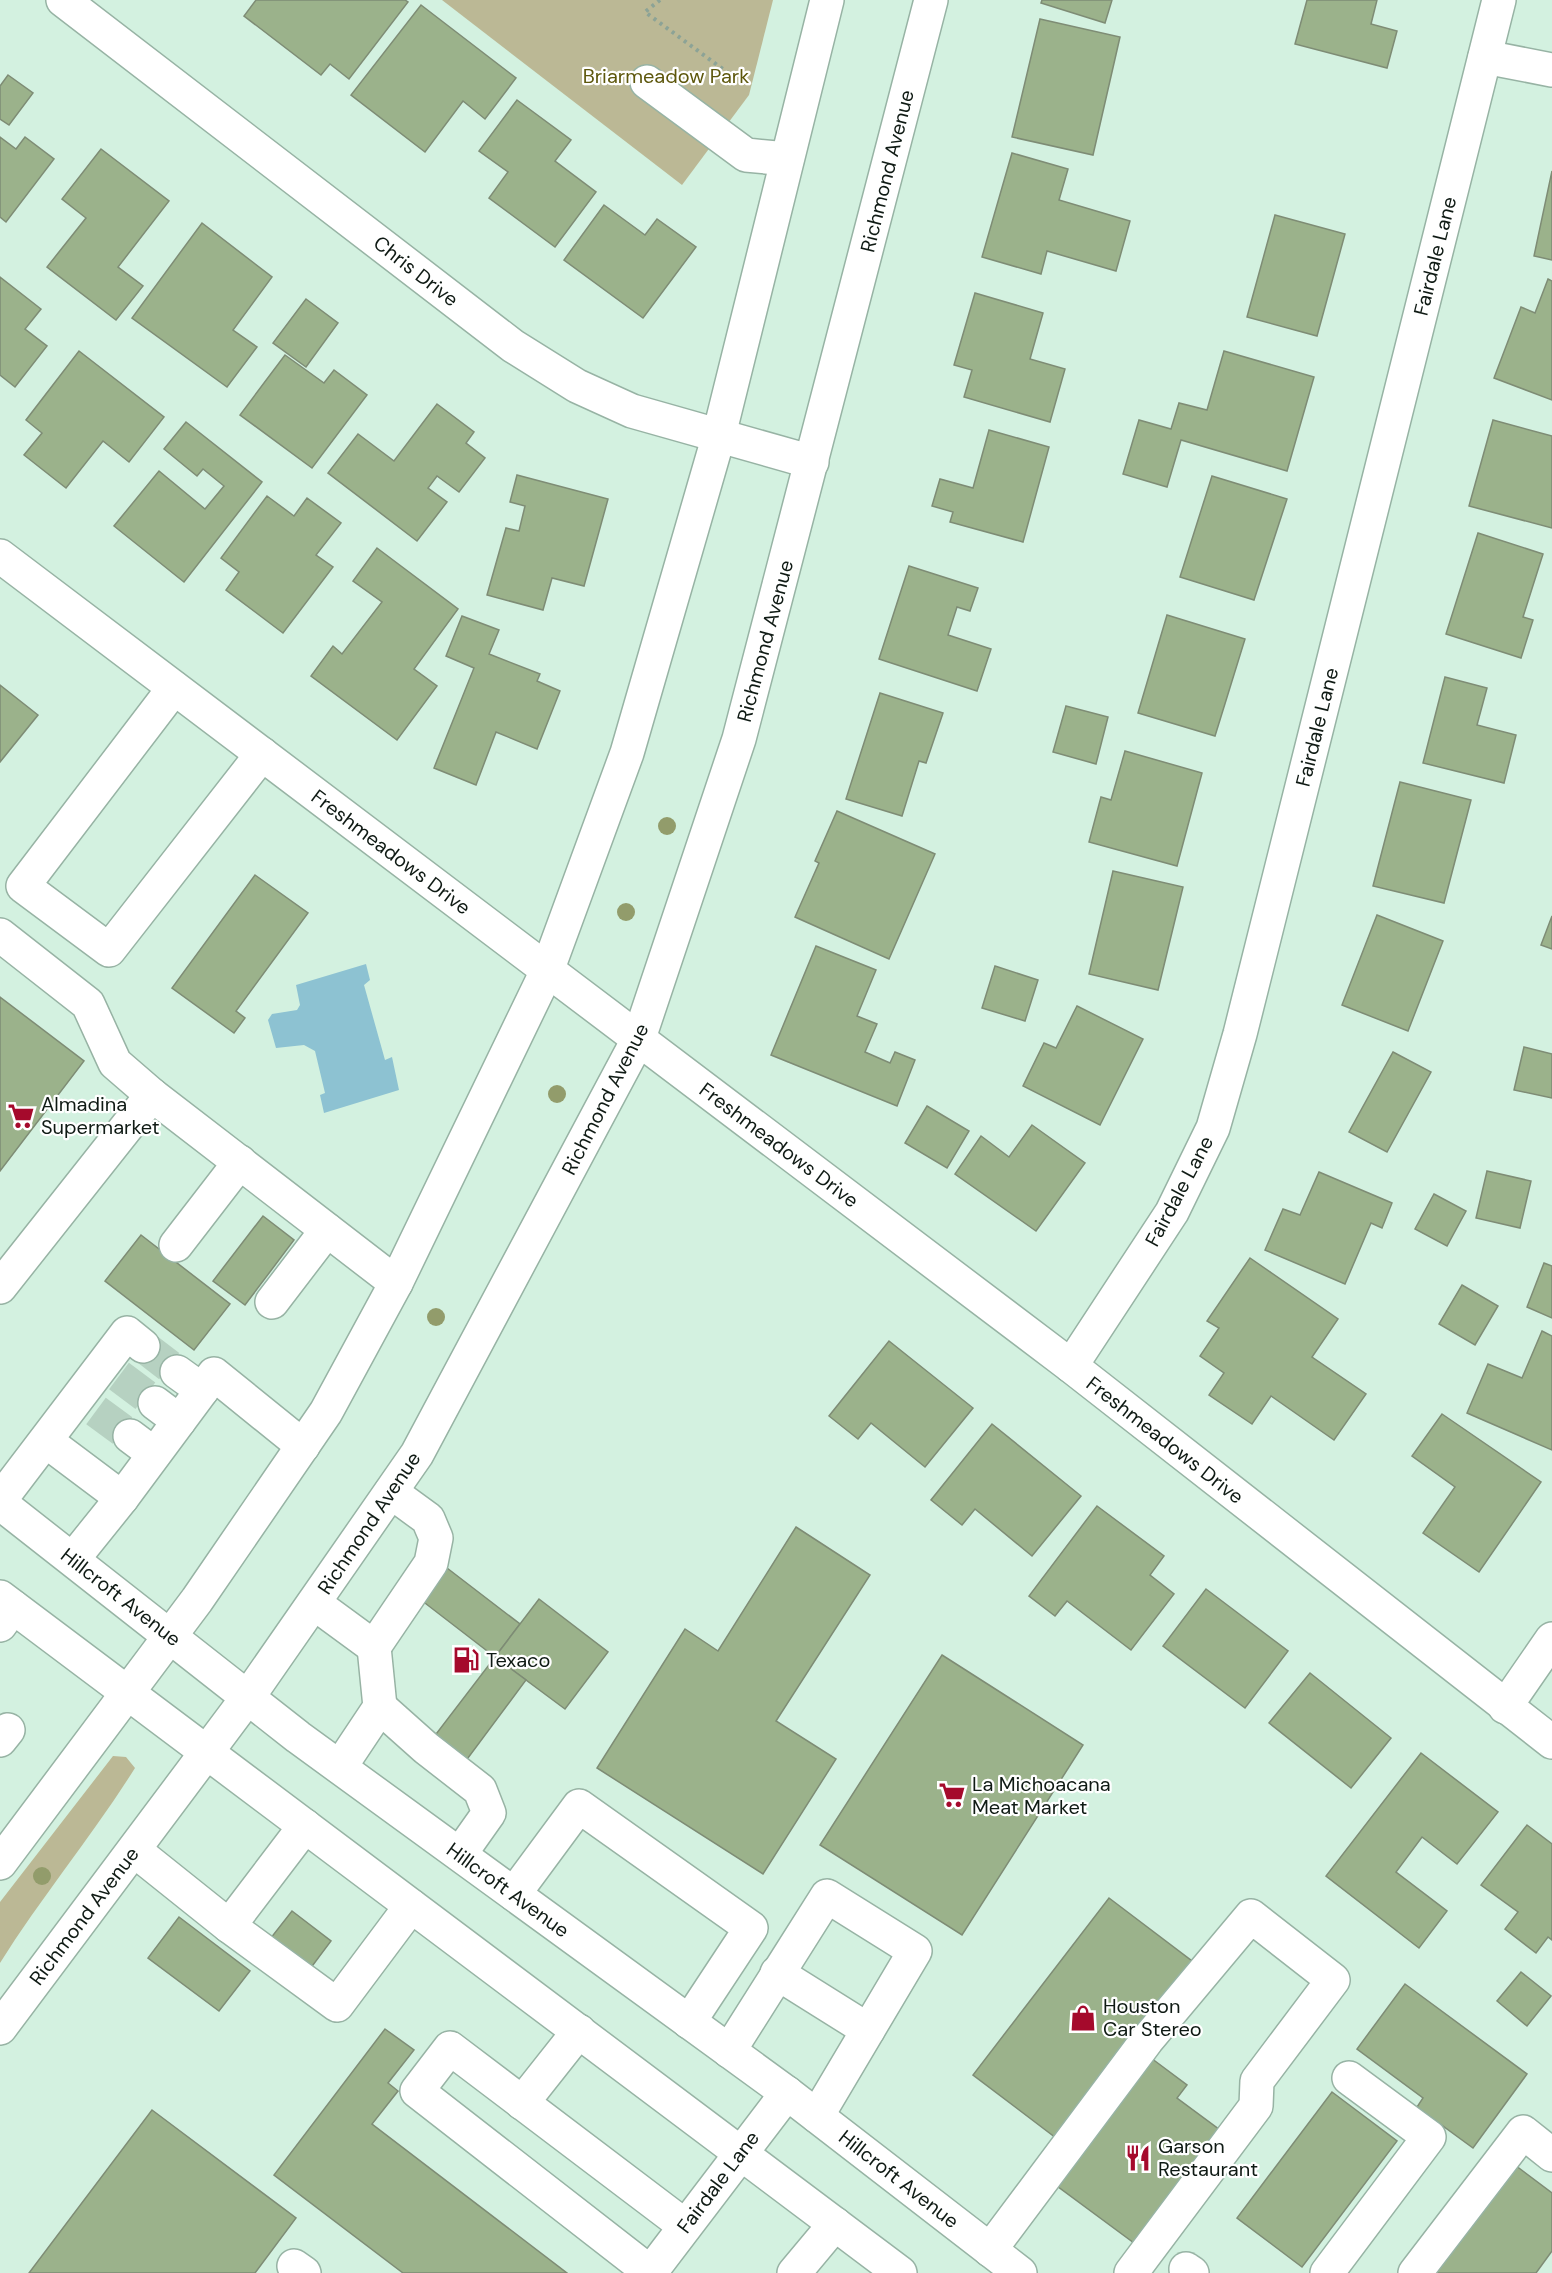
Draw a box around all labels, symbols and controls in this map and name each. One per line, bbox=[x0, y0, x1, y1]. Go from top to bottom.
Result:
park label: Briarmeadow Park bbox=[583, 63, 749, 89]
street label: Richmond Avenue bbox=[854, 87, 920, 255]
street label: Fairdale Lane bbox=[1408, 194, 1462, 318]
street label: Chris Drive bbox=[368, 230, 464, 312]
street label: Richmond Avenue bbox=[731, 557, 799, 725]
street label: Fairdale Lane bbox=[1290, 665, 1344, 789]
street label: Freshmeadows Drive bbox=[306, 784, 476, 920]
street label: Richmond Avenue bbox=[556, 1019, 654, 1179]
street label: Freshmeadows Drive bbox=[694, 1077, 864, 1213]
place label: Almadina Supermarket bbox=[41, 1091, 160, 1140]
supermarket icon: Almadina Supermarket bbox=[6, 1101, 36, 1131]
street label: Fairdale Lane bbox=[1139, 1131, 1219, 1251]
street label: Freshmeadows Drive bbox=[1081, 1370, 1249, 1510]
street label: Richmond Avenue bbox=[312, 1447, 426, 1599]
street label: Hillcroft Avenue bbox=[56, 1542, 186, 1652]
fuel station icon: Texaco bbox=[451, 1645, 481, 1675]
place label: Texaco bbox=[486, 1647, 550, 1673]
place label: La Michoacana Meat Market bbox=[972, 1771, 1111, 1820]
supermarket icon: La Michoacana Meat Market bbox=[937, 1780, 967, 1810]
street label: Hillcroft Avenue bbox=[441, 1837, 575, 1943]
street label: Richmond Avenue bbox=[23, 1842, 145, 1990]
place label: Houston Car Stereo bbox=[1103, 1993, 1202, 2042]
shop icon: Houston Car Stereo bbox=[1068, 2003, 1098, 2033]
street label: Hillcroft Avenue bbox=[834, 2124, 964, 2234]
street label: Fairdale Lane bbox=[671, 2126, 765, 2238]
place label: Garson Restaurant bbox=[1158, 2133, 1258, 2182]
restaurant icon: Garson Restaurant bbox=[1123, 2143, 1153, 2173]

